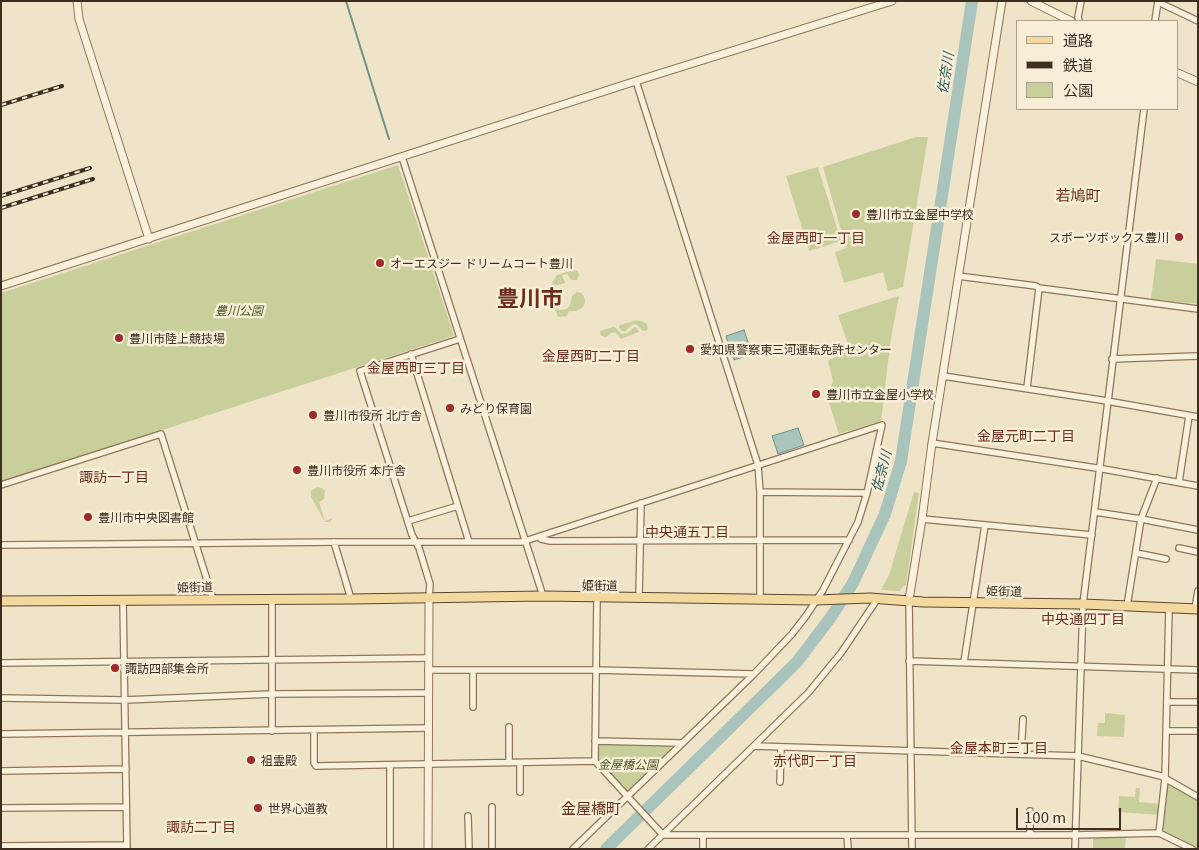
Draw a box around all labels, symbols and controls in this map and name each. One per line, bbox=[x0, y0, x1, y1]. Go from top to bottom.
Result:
legend bbox=[1016, 20, 1179, 110]
text: 道路 bbox=[1063, 29, 1093, 50]
water label: 佐奈川 bbox=[933, 51, 957, 95]
text: 鉄道 bbox=[1063, 54, 1093, 75]
text: 公園 bbox=[1063, 79, 1093, 100]
district label: 若鳩町 bbox=[1056, 186, 1100, 204]
place label: 豊川市立金屋中学校 bbox=[866, 207, 974, 221]
marker: 豊川市立金屋中学校 bbox=[850, 208, 862, 220]
district label: 金屋西町一丁目 bbox=[767, 230, 865, 246]
place label: スポーツボックス豊川 bbox=[1049, 230, 1169, 244]
marker: スポーツボックス豊川 bbox=[1173, 231, 1185, 243]
place label: オーエスジー ドリームコート豊川 bbox=[390, 256, 573, 270]
marker: オーエスジー ドリームコート豊川 bbox=[374, 257, 386, 269]
district label: 豊川市 bbox=[497, 285, 563, 311]
park label: 豊川公園 bbox=[215, 303, 263, 317]
place label: 豊川市陸上競技場 bbox=[129, 331, 225, 345]
marker: 豊川市陸上競技場 bbox=[113, 332, 125, 344]
place label: 愛知県警察東三河運転免許センター bbox=[700, 342, 892, 356]
marker: 愛知県警察東三河運転免許センター bbox=[684, 343, 696, 355]
district label: 金屋西町二丁目 bbox=[542, 348, 640, 364]
district label: 金屋西町三丁目 bbox=[367, 360, 465, 376]
place label: 豊川市立金屋小学校 bbox=[826, 387, 934, 401]
marker: 豊川市立金屋小学校 bbox=[810, 388, 822, 400]
place label: みどり保育園 bbox=[460, 401, 532, 415]
marker: みどり保育園 bbox=[444, 402, 456, 414]
place label: 豊川市役所 北庁舎 bbox=[323, 408, 422, 422]
marker: 豊川市役所 北庁舎 bbox=[307, 409, 319, 421]
district label: 金屋元町二丁目 bbox=[977, 428, 1075, 444]
water label: 佐奈川 bbox=[867, 449, 895, 493]
place label: 豊川市役所 本庁舎 bbox=[307, 463, 406, 477]
marker: 豊川市役所 本庁舎 bbox=[291, 464, 303, 476]
district label: 諏訪一丁目 bbox=[79, 469, 149, 485]
place label: 豊川市中央図書館 bbox=[98, 510, 194, 524]
marker: 豊川市中央図書館 bbox=[82, 511, 94, 523]
district label: 中央通五丁目 bbox=[645, 524, 729, 540]
street label: 姫街道 bbox=[582, 578, 618, 592]
street label: 姫街道 bbox=[177, 579, 213, 595]
street label: 姫街道 bbox=[986, 583, 1022, 599]
district label: 中央通四丁目 bbox=[1041, 611, 1125, 627]
place label: 諏訪四部集会所 bbox=[125, 661, 209, 675]
marker: 諏訪四部集会所 bbox=[109, 662, 121, 674]
district label: 金屋本町三丁目 bbox=[950, 740, 1048, 756]
place label: 祖霊殿 bbox=[261, 753, 297, 767]
district label: 赤代町一丁目 bbox=[773, 753, 857, 769]
marker: 祖霊殿 bbox=[245, 754, 257, 766]
park label: 金屋橋公園 bbox=[598, 757, 658, 771]
scale bar bbox=[1019, 798, 1124, 830]
district label: 金屋橋町 bbox=[561, 799, 621, 817]
place label: 世界心道教 bbox=[268, 801, 328, 815]
marker: 世界心道教 bbox=[252, 802, 264, 814]
text: 100 m bbox=[1024, 806, 1066, 827]
district label: 諏訪二丁目 bbox=[166, 819, 236, 835]

